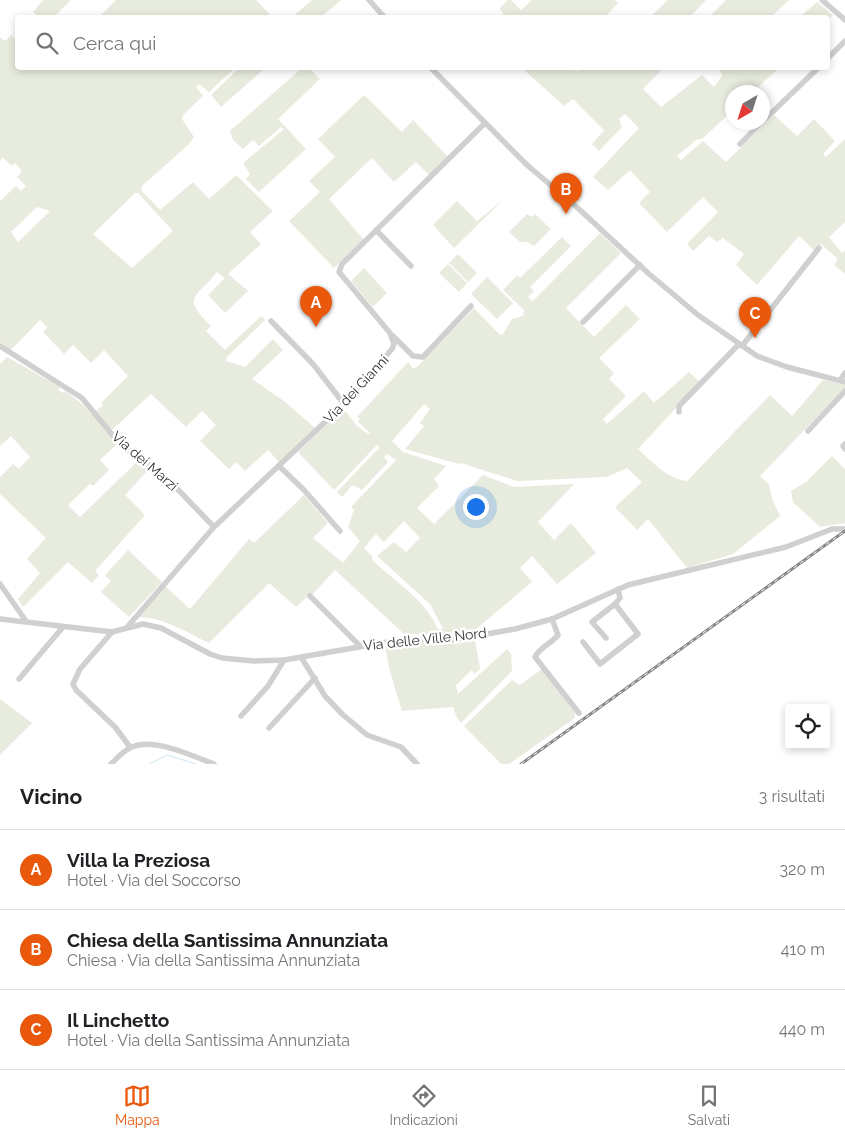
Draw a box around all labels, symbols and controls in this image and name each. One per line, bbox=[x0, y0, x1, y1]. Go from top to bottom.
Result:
search box bbox=[15, 15, 830, 70]
icon: search bbox=[33, 29, 61, 57]
text: Cerca qui bbox=[73, 32, 156, 54]
north arrow bbox=[725, 85, 770, 130]
pin: B bbox=[550, 173, 582, 214]
pin: A bbox=[300, 286, 332, 327]
pin: C bbox=[739, 297, 771, 338]
street label: Via dei Gianni bbox=[320, 352, 392, 426]
street label: Via dei Marzi bbox=[109, 428, 181, 494]
your location bbox=[463, 494, 489, 520]
street label: Via delle Ville Nord bbox=[362, 625, 488, 653]
map controls bbox=[785, 704, 830, 749]
button: locate bbox=[785, 704, 830, 749]
text: Vicino bbox=[20, 784, 82, 809]
text: 3 risultati bbox=[759, 787, 825, 806]
text: Villa la Preziosa bbox=[67, 849, 210, 871]
text: A bbox=[31, 860, 41, 879]
text: 320 m bbox=[780, 860, 825, 879]
text: Hotel · Via del Soccorso bbox=[67, 871, 241, 890]
text: Chiesa della Santissima Annunziata bbox=[67, 929, 388, 951]
text: B bbox=[31, 940, 41, 959]
text: 410 m bbox=[781, 940, 825, 959]
text: Chiesa · Via della Santissima Annunziata bbox=[67, 951, 360, 970]
text: Il Linchetto bbox=[67, 1009, 169, 1031]
text: C bbox=[31, 1020, 41, 1039]
text: 440 m bbox=[779, 1020, 825, 1039]
text: Hotel · Via della Santissima Annunziata bbox=[67, 1031, 350, 1050]
tab: Mappa bbox=[115, 1082, 160, 1128]
tab: Indicazioni bbox=[390, 1082, 458, 1128]
tab: Salvati bbox=[688, 1082, 730, 1128]

